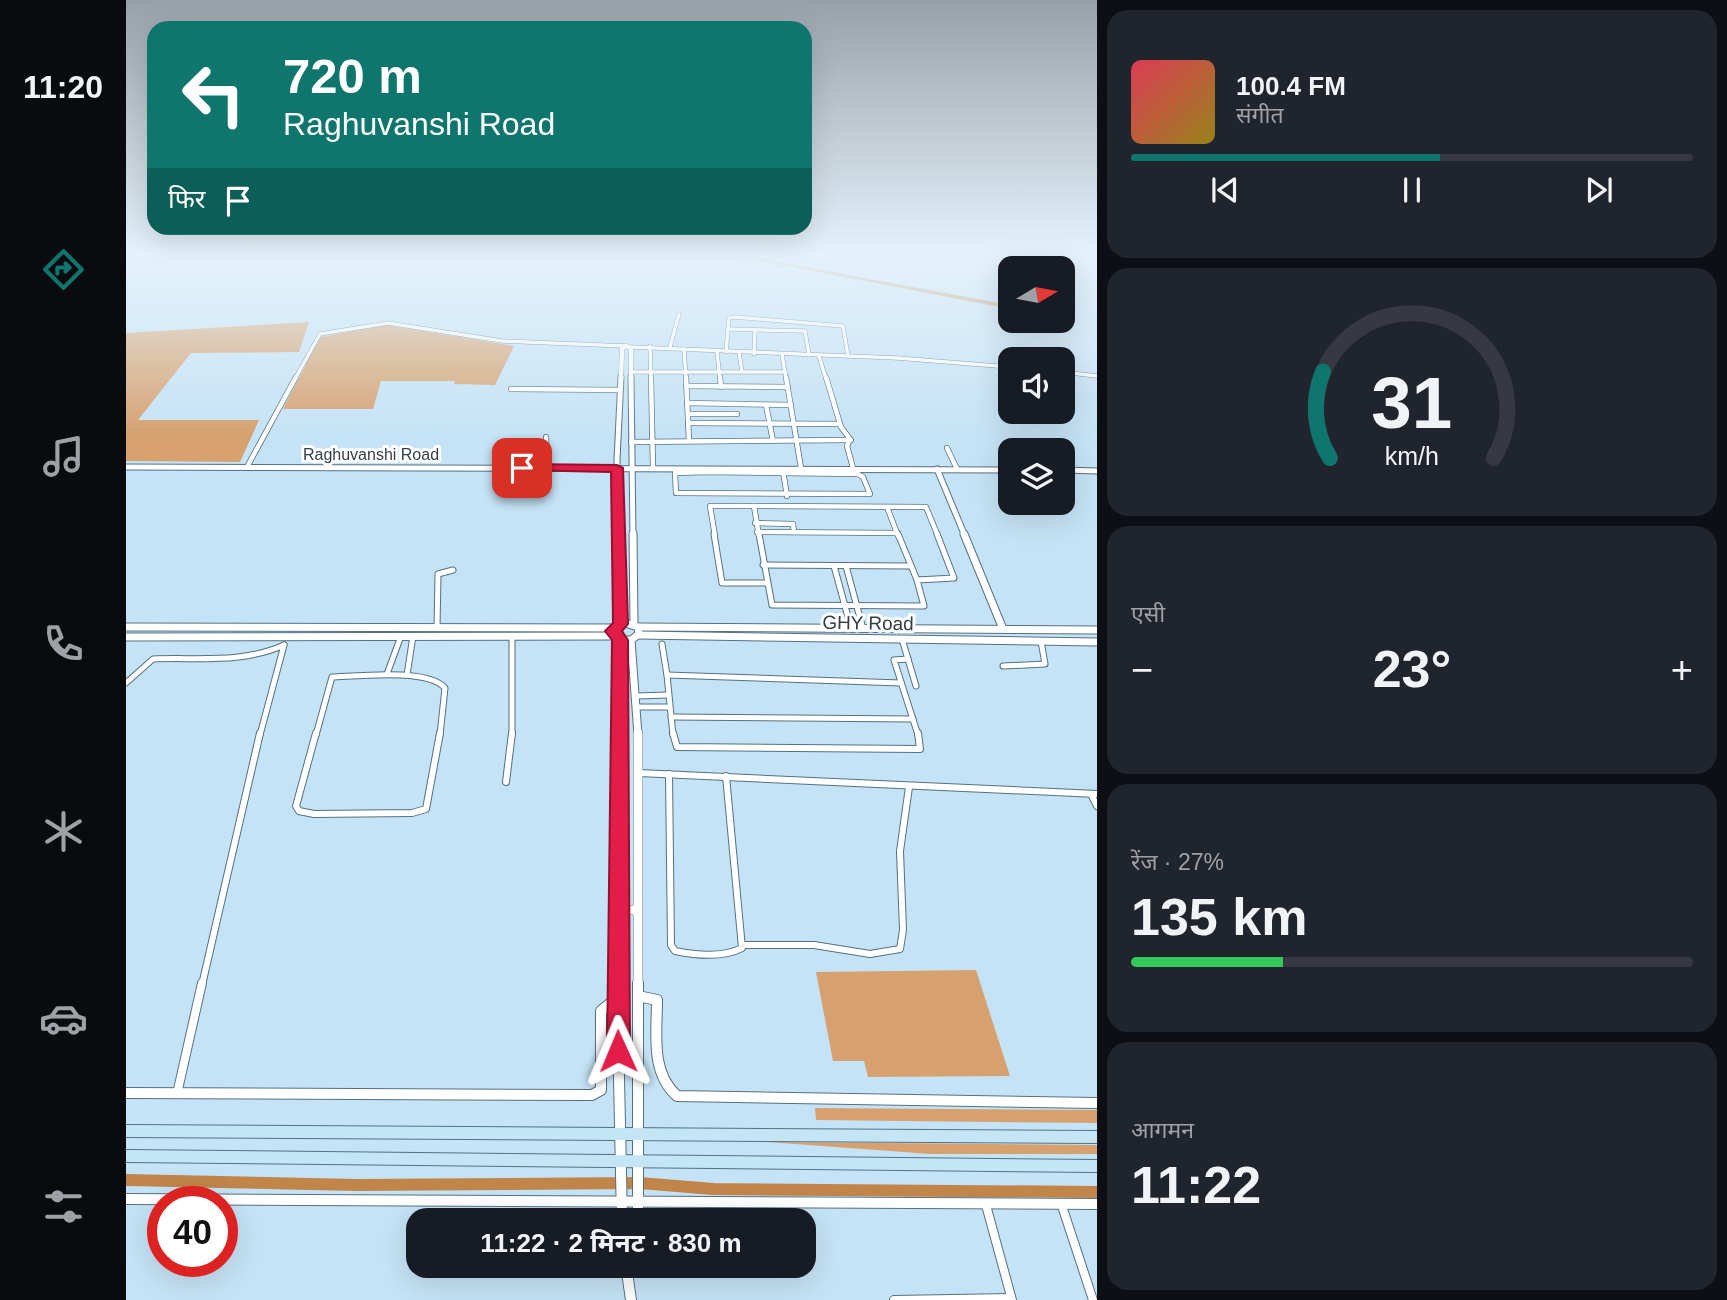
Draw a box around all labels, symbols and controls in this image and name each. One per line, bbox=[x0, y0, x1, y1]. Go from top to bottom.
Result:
icon: left bbox=[168, 49, 259, 140]
text: 720 m bbox=[283, 49, 422, 103]
text: 11:20 bbox=[23, 69, 103, 105]
text: 100.4 FM bbox=[1236, 71, 1346, 101]
text: संगीत bbox=[1236, 102, 1284, 128]
text: Raghuvanshi Road bbox=[283, 106, 555, 142]
icon: previous bbox=[1206, 171, 1244, 209]
icon: pause bbox=[1393, 171, 1431, 209]
icon: next bbox=[1580, 171, 1618, 209]
icon: arrive bbox=[219, 182, 257, 220]
text: फिर bbox=[168, 184, 205, 214]
icon: directions bbox=[39, 245, 88, 294]
north arrow bbox=[998, 256, 1074, 332]
map controls bbox=[998, 256, 1075, 515]
button: sound bbox=[998, 347, 1075, 424]
text: 31 bbox=[1372, 362, 1452, 443]
icon: music bbox=[39, 432, 88, 481]
pin bbox=[492, 438, 552, 498]
button: layers bbox=[998, 438, 1075, 515]
text: km/h bbox=[1385, 442, 1439, 470]
street label: Raghuvanshi Road bbox=[303, 446, 439, 463]
icon: arrive bbox=[503, 449, 541, 487]
text: एसी bbox=[1131, 601, 1165, 627]
street label: GHY Road bbox=[822, 612, 914, 634]
icon: phone bbox=[39, 619, 88, 668]
text: 23° bbox=[1373, 640, 1451, 698]
text: − bbox=[1131, 649, 1153, 691]
text: + bbox=[1671, 649, 1693, 691]
icon: climate bbox=[39, 807, 88, 856]
text: रेंज · 27% bbox=[1131, 849, 1224, 875]
text: 135 km bbox=[1131, 888, 1307, 946]
icon: car bbox=[39, 994, 88, 1043]
position arrow bbox=[581, 1014, 655, 1088]
text: आगमन bbox=[1131, 1117, 1194, 1143]
text: 11:22 bbox=[1131, 1156, 1261, 1214]
icon: filters bbox=[39, 1182, 88, 1231]
speed limit sign: 40 bbox=[147, 1186, 238, 1277]
text: 11:22 · 2 मिनट · 830 m bbox=[480, 1228, 742, 1258]

